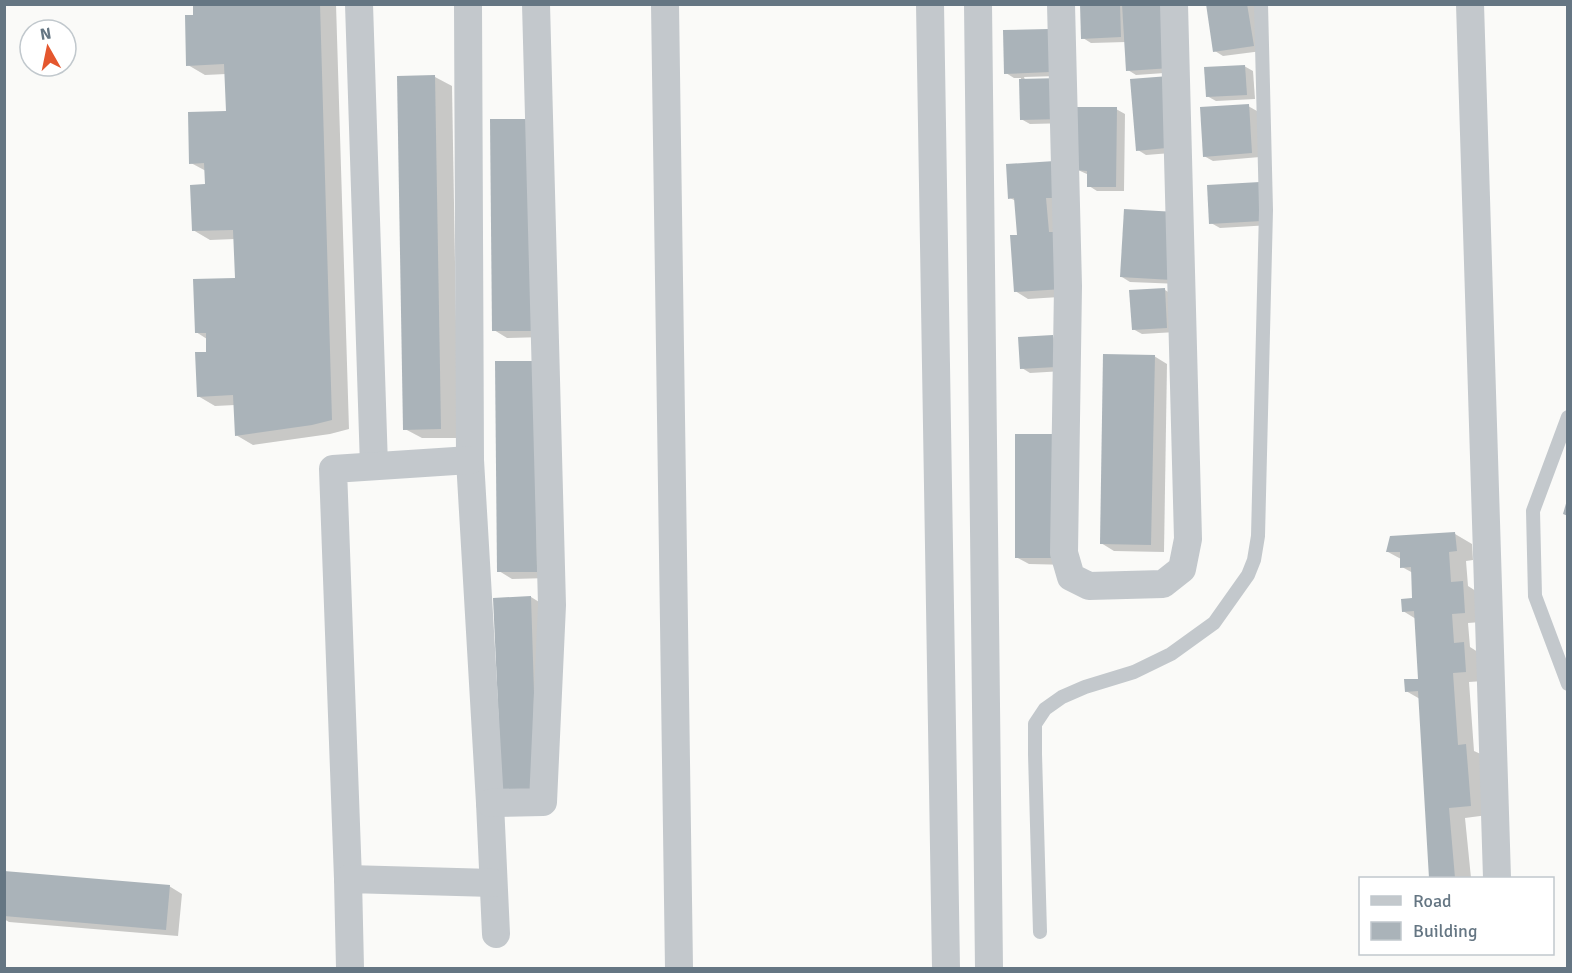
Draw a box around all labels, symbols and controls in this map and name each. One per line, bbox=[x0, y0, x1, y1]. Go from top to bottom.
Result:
north arrow bbox=[18, 18, 78, 78]
text: N bbox=[39, 23, 53, 45]
legend bbox=[1359, 877, 1554, 955]
text: Road bbox=[1413, 890, 1452, 912]
text: Building bbox=[1413, 920, 1477, 942]

